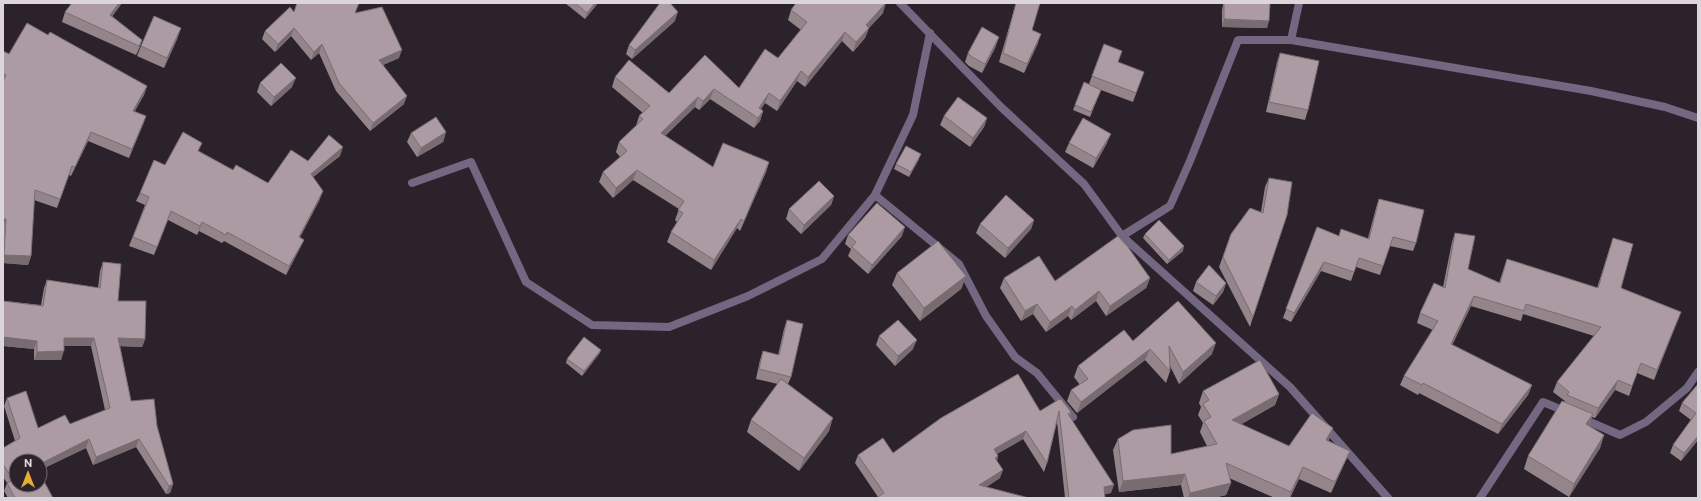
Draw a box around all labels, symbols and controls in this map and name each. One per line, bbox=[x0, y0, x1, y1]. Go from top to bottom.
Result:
north arrow bbox=[8, 453, 48, 493]
text: N bbox=[24, 456, 32, 469]

